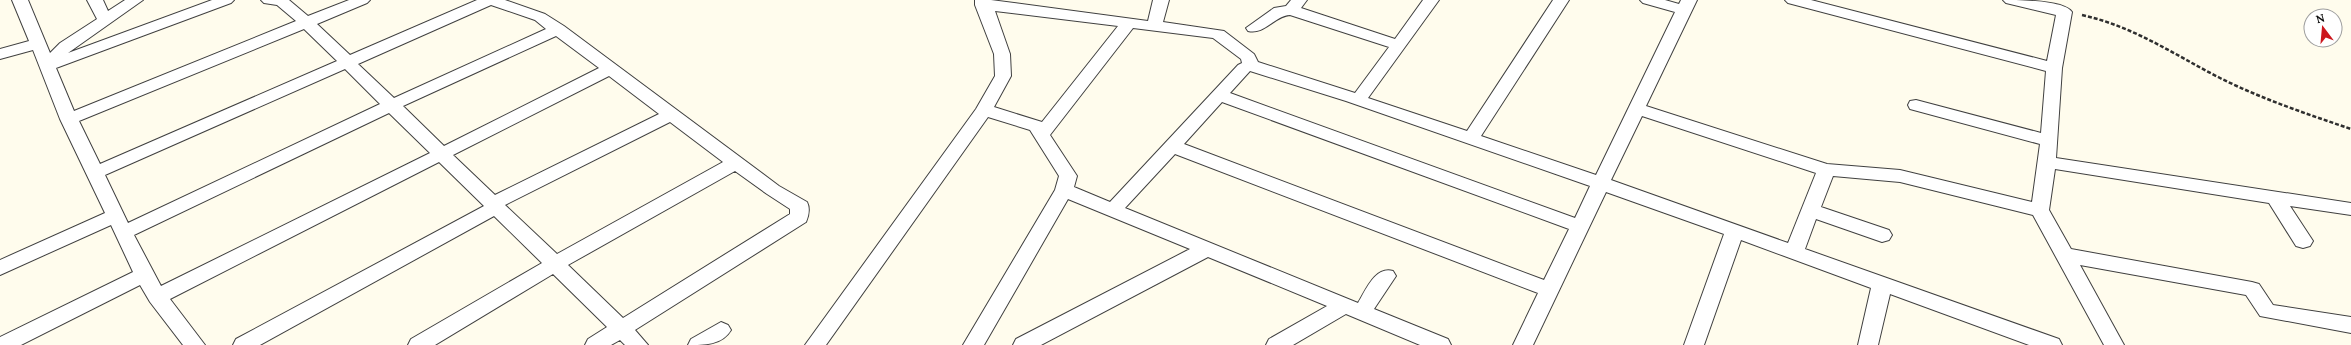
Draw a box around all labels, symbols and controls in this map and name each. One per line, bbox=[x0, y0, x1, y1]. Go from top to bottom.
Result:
north arrow bbox=[2303, 8, 2343, 48]
text: N bbox=[2314, 10, 2327, 26]

